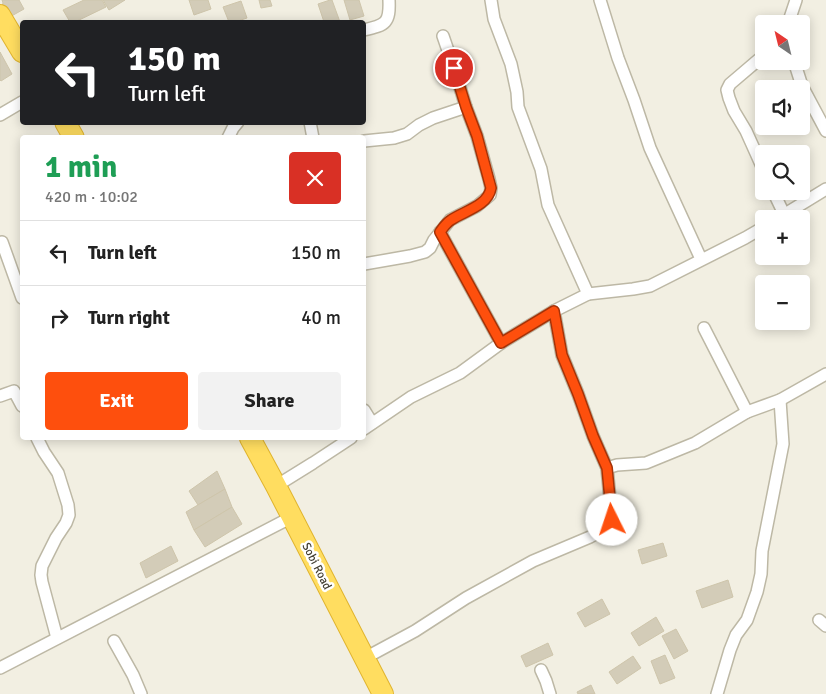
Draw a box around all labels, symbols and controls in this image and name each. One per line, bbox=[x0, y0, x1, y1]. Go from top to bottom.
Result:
north arrow bbox=[755, 15, 810, 70]
map controls bbox=[755, 15, 810, 330]
text: 150 m bbox=[128, 37, 221, 80]
icon: left bbox=[45, 40, 110, 105]
pin bbox=[433, 47, 475, 89]
icon: arrive bbox=[440, 54, 468, 82]
text: Turn left bbox=[128, 80, 206, 107]
button: sound bbox=[755, 80, 810, 135]
button: search bbox=[755, 145, 810, 200]
text: 1 min bbox=[45, 149, 117, 186]
button: close bbox=[289, 152, 341, 204]
text: 420 m · 10:02 bbox=[45, 187, 138, 207]
button: + bbox=[755, 210, 810, 265]
icon: left bbox=[45, 239, 73, 267]
text: Turn left bbox=[88, 241, 157, 265]
text: 150 m bbox=[291, 241, 341, 265]
button: − bbox=[755, 275, 810, 330]
icon: right bbox=[45, 304, 73, 332]
text: Turn right bbox=[88, 306, 170, 330]
text: 40 m bbox=[301, 306, 341, 330]
button: Exit bbox=[45, 372, 188, 430]
button: Share bbox=[198, 372, 341, 430]
position arrow bbox=[585, 493, 637, 545]
street label: Sobi Road bbox=[298, 540, 335, 592]

